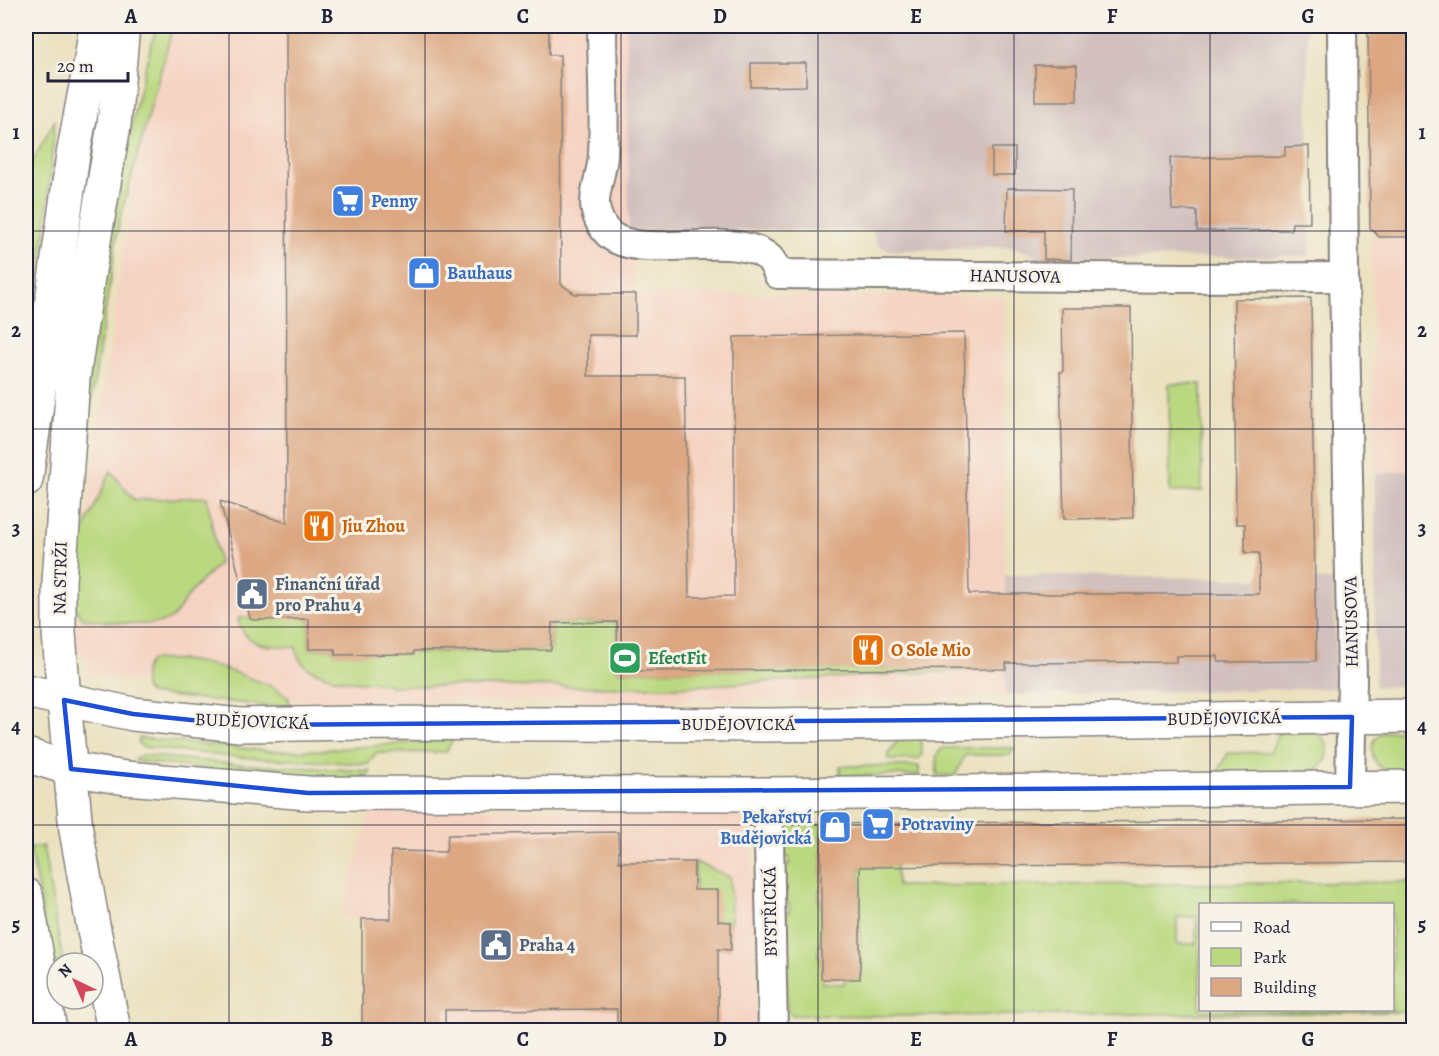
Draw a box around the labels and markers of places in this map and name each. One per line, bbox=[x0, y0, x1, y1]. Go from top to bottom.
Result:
supermarket icon: Penny bbox=[330, 183, 366, 219]
place label: Penny bbox=[371, 189, 418, 213]
shop icon: Bauhaus bbox=[406, 255, 442, 291]
place label: Bauhaus bbox=[447, 261, 512, 285]
restaurant icon: Jiu Zhou bbox=[301, 508, 337, 544]
place label: Jiu Zhou bbox=[342, 514, 405, 538]
place label: Finanční úřad pro Prahu 4 bbox=[275, 572, 380, 617]
public building icon: Finanční úřad pro Prahu 4 bbox=[234, 576, 270, 612]
restaurant icon: O Sole Mio bbox=[850, 632, 886, 668]
place label: O Sole Mio bbox=[891, 638, 971, 662]
sports icon: EfectFit bbox=[607, 640, 643, 676]
place label: EfectFit bbox=[648, 646, 707, 670]
place label: Pekařství Budějovická bbox=[720, 805, 812, 850]
supermarket icon: Potraviny bbox=[860, 806, 896, 842]
shop icon: Pekařství Budějovická bbox=[817, 809, 853, 845]
place label: Potraviny bbox=[901, 812, 974, 836]
public building icon: Praha 4 bbox=[478, 927, 514, 963]
place label: Praha 4 bbox=[519, 933, 576, 957]

